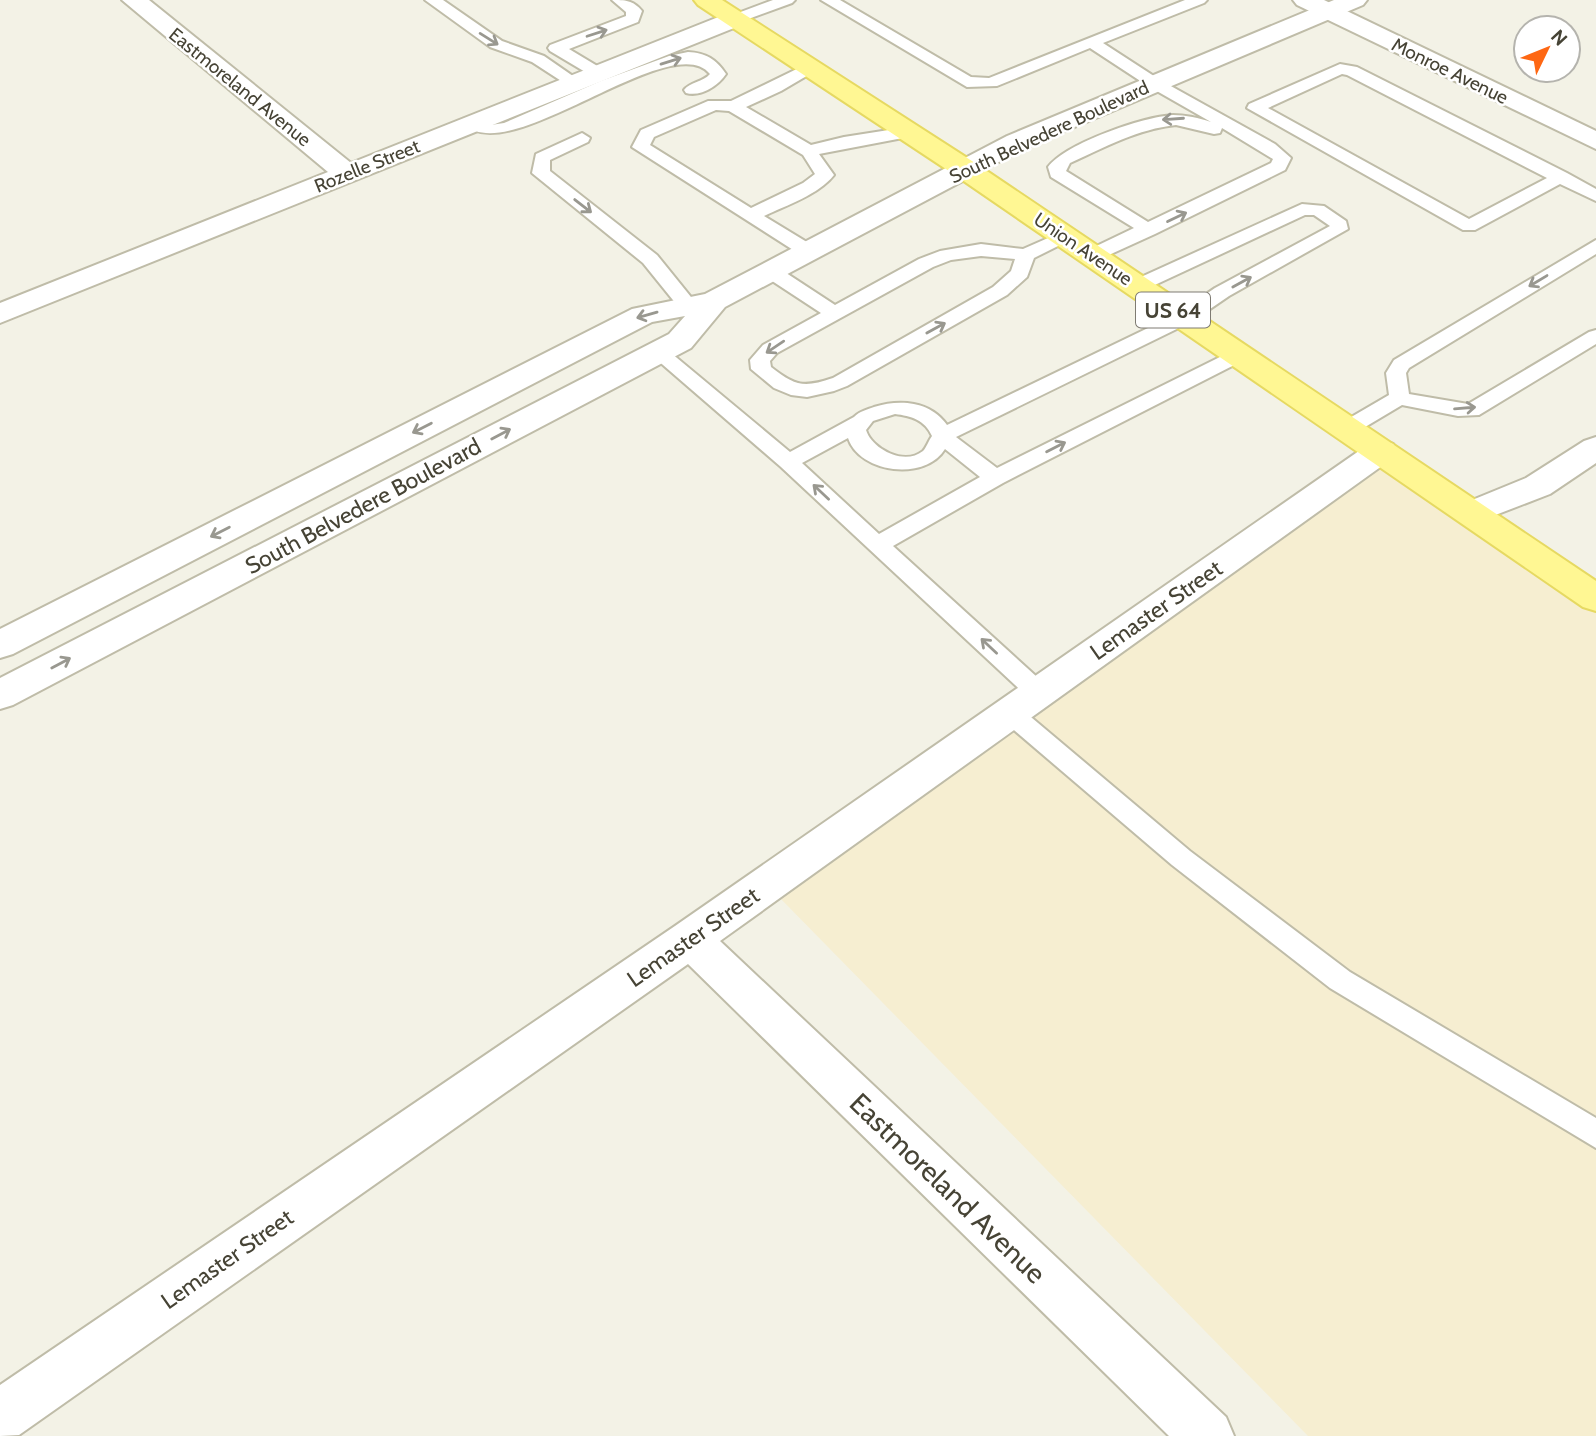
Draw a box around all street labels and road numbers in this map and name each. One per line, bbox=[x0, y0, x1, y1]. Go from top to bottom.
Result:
street label: Eastmoreland Avenue bbox=[164, 23, 316, 151]
street label: Monroe Avenue bbox=[1388, 33, 1512, 109]
street label: South Belvedere Boulevard bbox=[946, 76, 1152, 188]
street label: Rozelle Street bbox=[311, 134, 424, 198]
street label: Union Avenue bbox=[1029, 208, 1137, 290]
road number: US 64 bbox=[1136, 292, 1210, 328]
street label: South Belvedere Boulevard bbox=[240, 432, 486, 580]
street label: Lemaster Street bbox=[1085, 554, 1228, 666]
street label: Lemaster Street bbox=[622, 881, 765, 993]
street label: Eastmoreland Avenue bbox=[843, 1086, 1053, 1290]
street label: Lemaster Street bbox=[156, 1203, 299, 1315]

